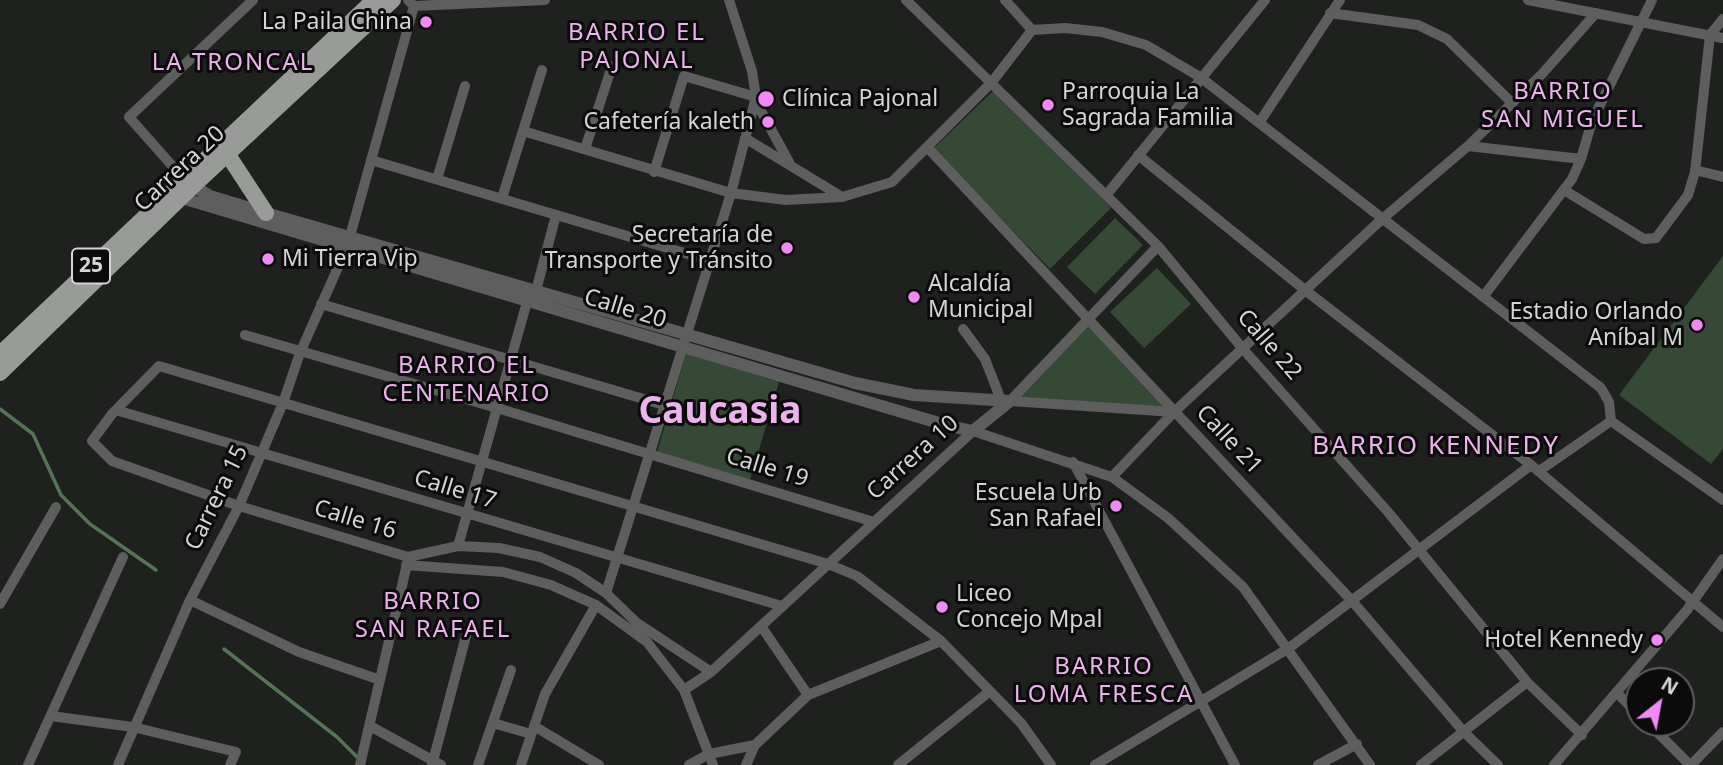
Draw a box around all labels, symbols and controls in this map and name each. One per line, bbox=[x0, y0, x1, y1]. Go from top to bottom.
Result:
place label: La Paila China bbox=[262, 8, 412, 36]
marker: La Paila China bbox=[418, 14, 434, 30]
district label: BARRIO EL PAJONAL bbox=[569, 19, 705, 75]
district label: LA TRONCAL bbox=[153, 49, 313, 77]
place label: Parroquia La Sagrada Familia bbox=[1062, 78, 1234, 132]
district label: BARRIO SAN MIGUEL bbox=[1482, 78, 1644, 134]
place label: Clínica Pajonal bbox=[782, 85, 938, 113]
marker: Clínica Pajonal bbox=[756, 89, 776, 109]
marker: Parroquia La Sagrada Familia bbox=[1040, 97, 1056, 113]
place label: Cafetería kaleth bbox=[583, 108, 754, 136]
marker: Cafetería kaleth bbox=[760, 114, 776, 130]
street label: Carrera 20 bbox=[129, 120, 231, 218]
place label: Secretaría de Transporte y Tránsito bbox=[545, 221, 773, 275]
marker: Secretaría de Transporte y Tránsito bbox=[779, 240, 795, 256]
place label: Mi Tierra Vip bbox=[282, 245, 418, 273]
road number: 25 bbox=[72, 248, 110, 284]
marker: Mi Tierra Vip bbox=[260, 251, 276, 267]
place label: Alcaldía Municipal bbox=[928, 270, 1033, 324]
street label: Calle 20 bbox=[581, 283, 669, 335]
marker: Alcaldía Municipal bbox=[906, 289, 922, 305]
place label: Estadio Orlando Aníbal M bbox=[1509, 298, 1683, 352]
street label: Calle 22 bbox=[1231, 304, 1307, 386]
marker: Estadio Orlando Aníbal M bbox=[1689, 317, 1705, 333]
district label: BARRIO EL CENTENARIO bbox=[384, 352, 550, 408]
district label: Caucasia bbox=[638, 390, 802, 434]
street label: Calle 21 bbox=[1190, 400, 1268, 480]
street label: Carrera 10 bbox=[862, 410, 964, 506]
district label: BARRIO KENNEDY bbox=[1314, 431, 1558, 463]
street label: Carrera 15 bbox=[180, 441, 254, 555]
street label: Calle 19 bbox=[723, 442, 811, 494]
street label: Calle 17 bbox=[411, 464, 499, 516]
place label: Escuela Urb San Rafael bbox=[975, 479, 1102, 533]
street label: Calle 16 bbox=[311, 494, 399, 546]
marker: Escuela Urb San Rafael bbox=[1108, 498, 1124, 514]
place label: Liceo Concejo Mpal bbox=[956, 580, 1102, 634]
district label: BARRIO SAN RAFAEL bbox=[356, 588, 510, 644]
marker: Liceo Concejo Mpal bbox=[934, 599, 950, 615]
place label: Hotel Kennedy bbox=[1484, 626, 1643, 654]
marker: Hotel Kennedy bbox=[1649, 632, 1665, 648]
district label: BARRIO LOMA FRESCA bbox=[1015, 653, 1193, 709]
north arrow bbox=[1625, 667, 1695, 737]
text: N bbox=[1656, 671, 1683, 701]

